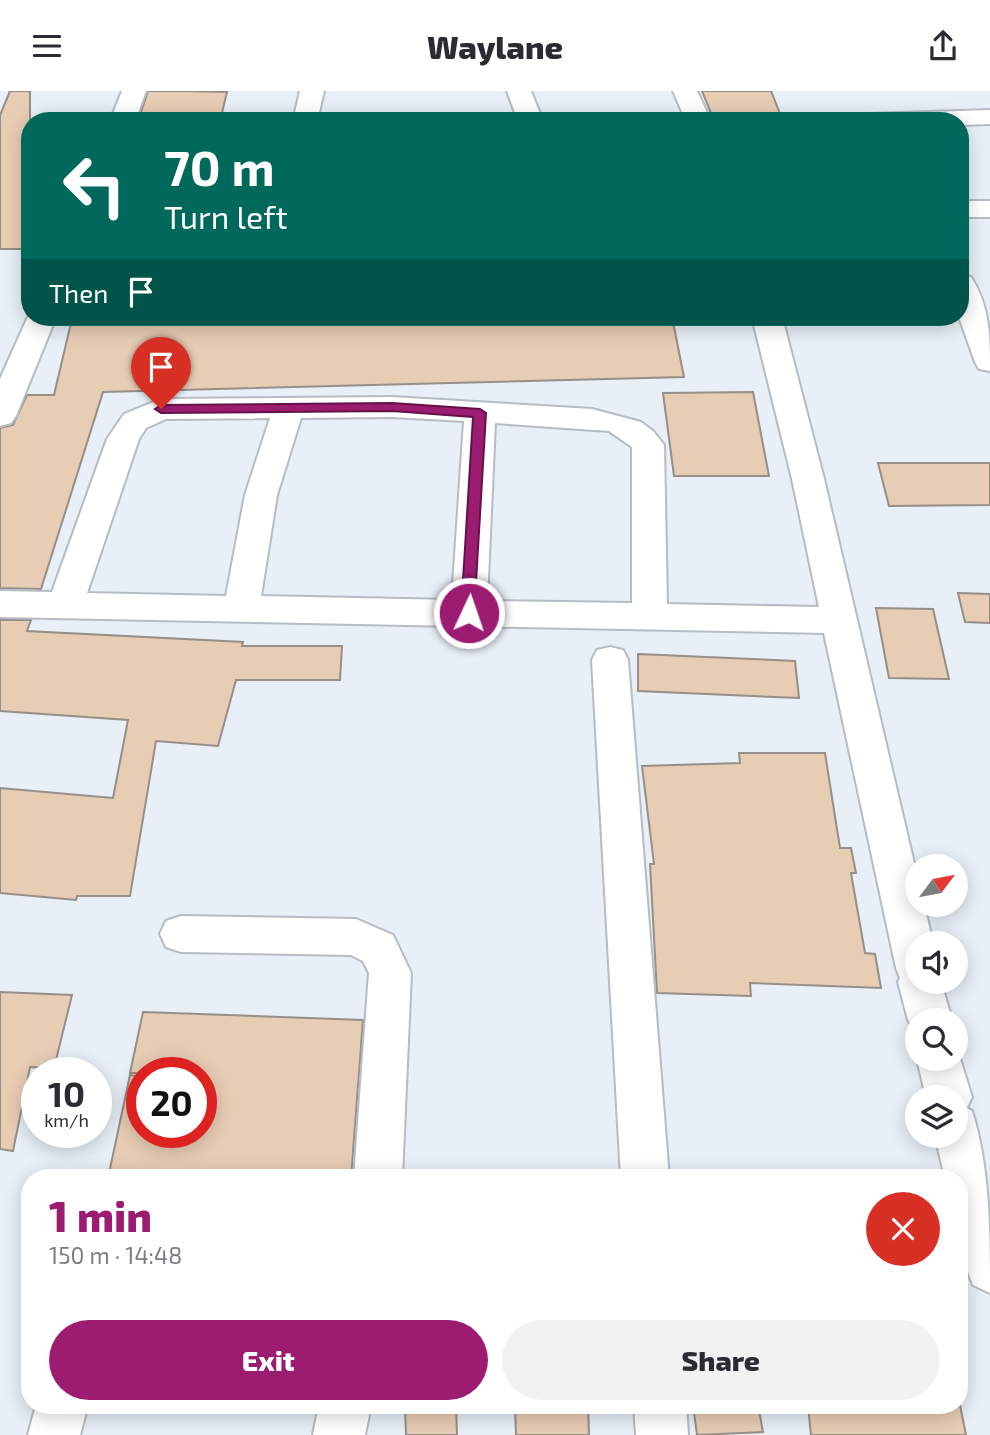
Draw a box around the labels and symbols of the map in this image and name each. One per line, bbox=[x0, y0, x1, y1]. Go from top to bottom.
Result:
pin bbox=[131, 337, 191, 409]
position arrow bbox=[432, 576, 506, 650]
north arrow bbox=[905, 854, 968, 917]
speed limit sign: 20 bbox=[126, 1057, 217, 1148]

